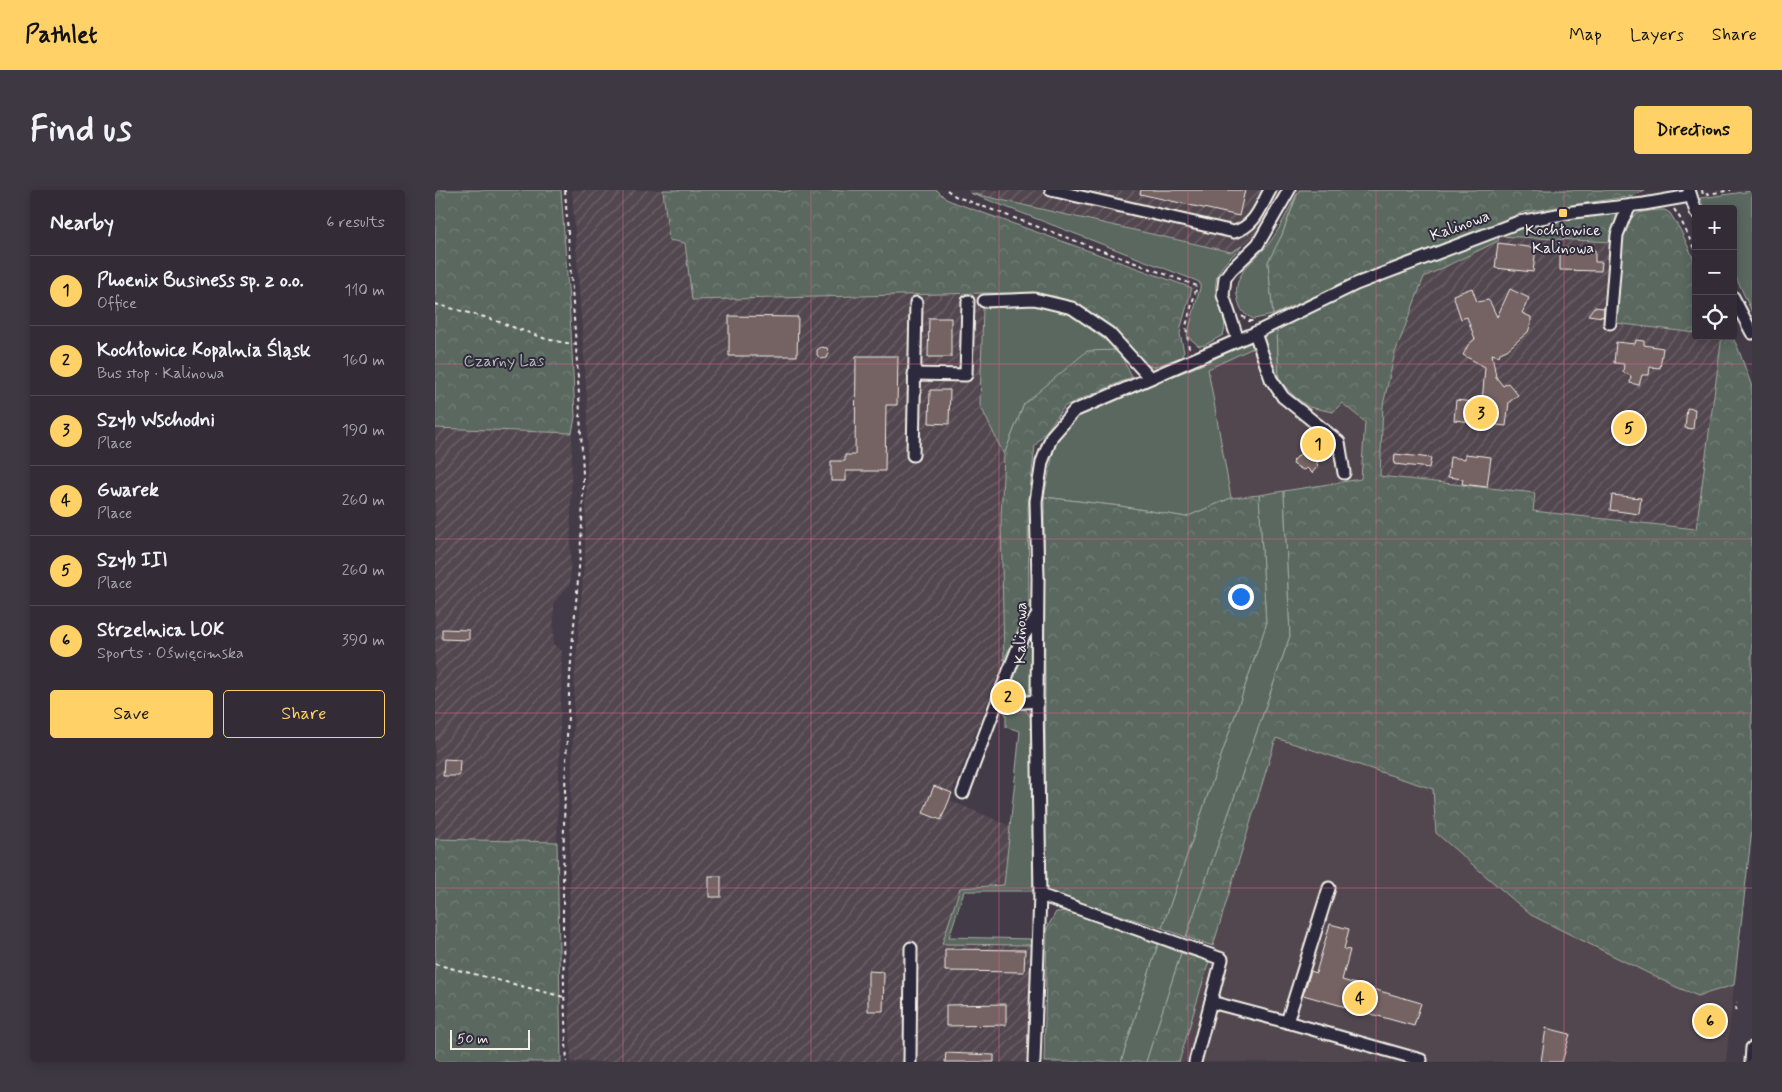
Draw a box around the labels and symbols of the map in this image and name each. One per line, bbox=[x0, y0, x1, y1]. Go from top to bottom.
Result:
street label: Kalinowa bbox=[1427, 205, 1493, 246]
marker: Kochłowice Kalinowa bbox=[1557, 207, 1569, 219]
place label: Kochłowice Kalinowa bbox=[1525, 220, 1601, 259]
park label: Czarny Las bbox=[464, 351, 544, 372]
pin: 3 bbox=[1465, 394, 1497, 432]
pin: 5 bbox=[1613, 409, 1645, 447]
pin: 1 bbox=[1302, 425, 1334, 463]
your location bbox=[1228, 584, 1254, 610]
street label: Kalinowa bbox=[1010, 602, 1032, 664]
pin: 2 bbox=[992, 678, 1024, 716]
pin: 4 bbox=[1344, 979, 1376, 1017]
pin: 6 bbox=[1694, 1002, 1726, 1040]
scale bar bbox=[450, 1027, 530, 1050]

